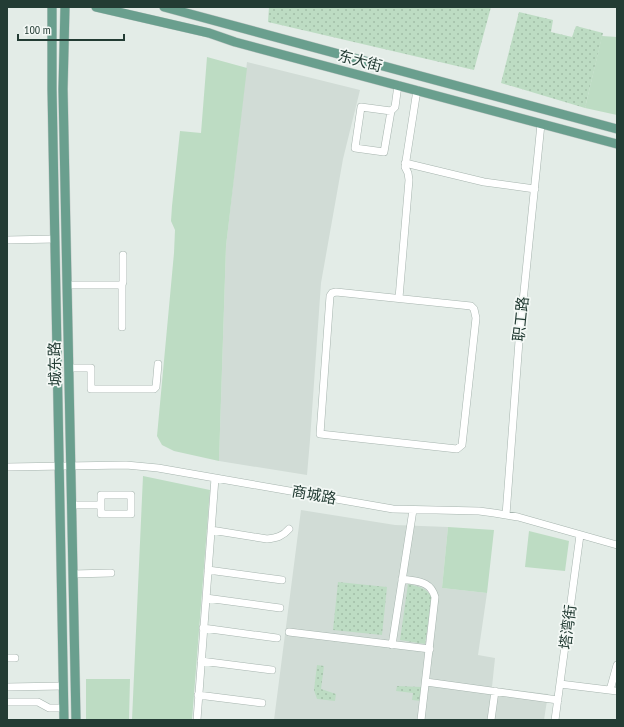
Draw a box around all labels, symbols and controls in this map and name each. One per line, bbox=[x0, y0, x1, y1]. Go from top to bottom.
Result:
scale bar bbox=[18, 16, 124, 42]
text: 100 m bbox=[24, 22, 51, 37]
street label: 东大街 bbox=[336, 46, 384, 76]
street label: 职工路 bbox=[509, 296, 532, 342]
street label: 城东路 bbox=[45, 341, 64, 387]
street label: 商城路 bbox=[290, 481, 338, 508]
street label: 塔湾街 bbox=[555, 603, 580, 650]

